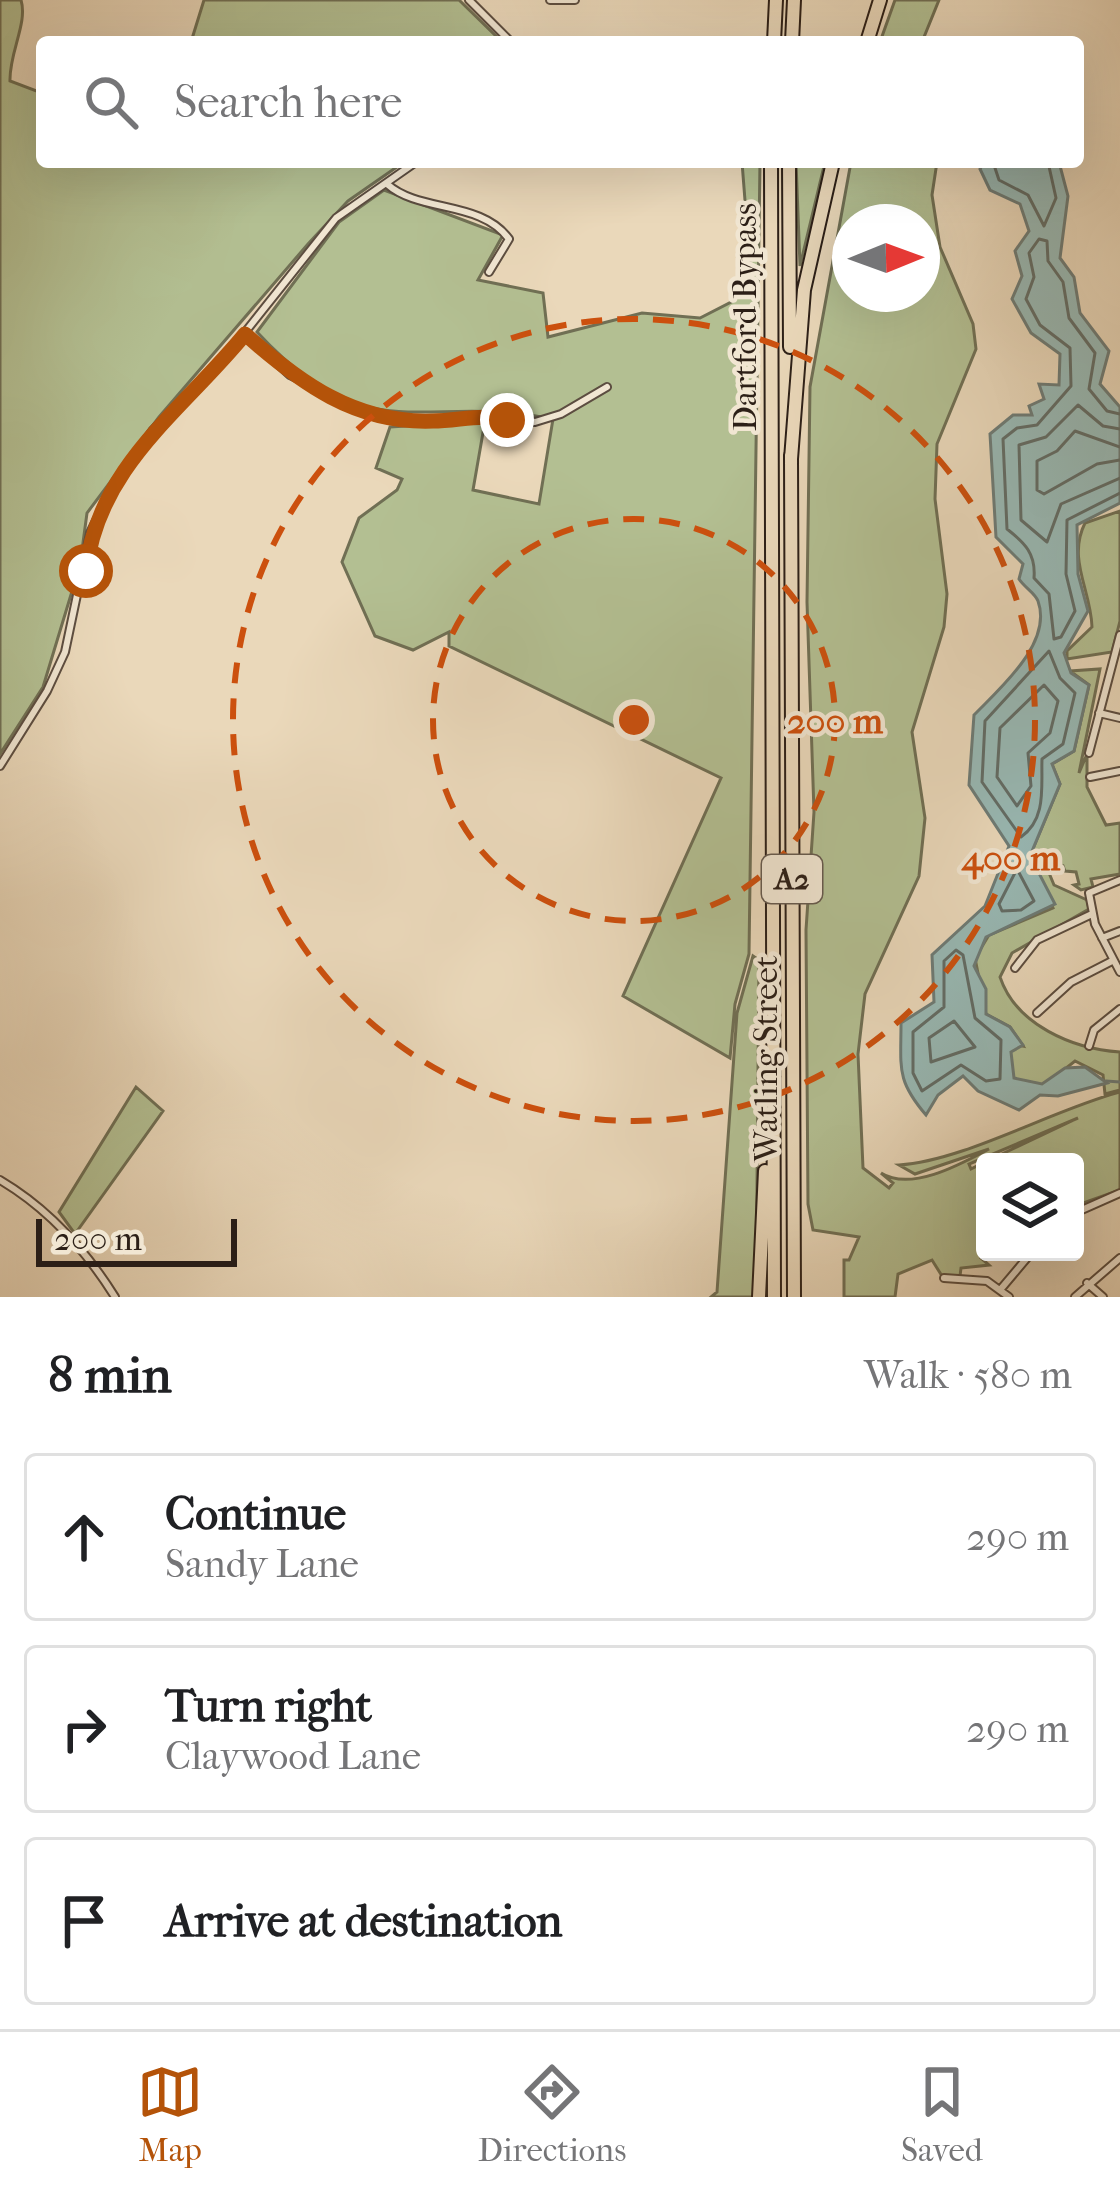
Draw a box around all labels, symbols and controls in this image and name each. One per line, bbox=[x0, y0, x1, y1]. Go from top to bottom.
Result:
search box bbox=[36, 36, 1084, 168]
icon: search bbox=[78, 69, 144, 135]
text: Search here bbox=[174, 76, 402, 129]
street label: Dartford Bypass bbox=[726, 203, 765, 431]
north arrow bbox=[832, 204, 940, 312]
route end bbox=[480, 393, 534, 447]
route start bbox=[59, 544, 113, 598]
centre of rings bbox=[613, 699, 655, 741]
text: 200 m bbox=[787, 700, 884, 742]
text: 400 m bbox=[961, 837, 1061, 880]
road number: A2 bbox=[762, 855, 822, 903]
street label: Watling Street bbox=[747, 955, 786, 1164]
map controls bbox=[976, 1153, 1084, 1261]
button: layers bbox=[976, 1153, 1084, 1261]
scale bar bbox=[36, 1213, 237, 1266]
text: 200 m bbox=[54, 1220, 142, 1259]
text: 8 min bbox=[48, 1345, 172, 1405]
text: Walk · 580 m bbox=[864, 1352, 1072, 1398]
text: Continue bbox=[165, 1488, 346, 1541]
icon: ahead bbox=[51, 1504, 117, 1570]
text: 290 m bbox=[966, 1514, 1069, 1560]
text: Sandy Lane bbox=[165, 1541, 359, 1587]
text: Turn right bbox=[165, 1680, 372, 1733]
icon: right bbox=[51, 1696, 117, 1762]
text: 290 m bbox=[966, 1706, 1069, 1752]
text: Claywood Lane bbox=[165, 1733, 421, 1779]
icon: arrive bbox=[51, 1888, 117, 1954]
text: Arrive at destination bbox=[165, 1895, 562, 1948]
tab: Map bbox=[137, 2059, 203, 2170]
tab: Directions bbox=[478, 2059, 626, 2170]
tab: Saved bbox=[901, 2059, 983, 2170]

